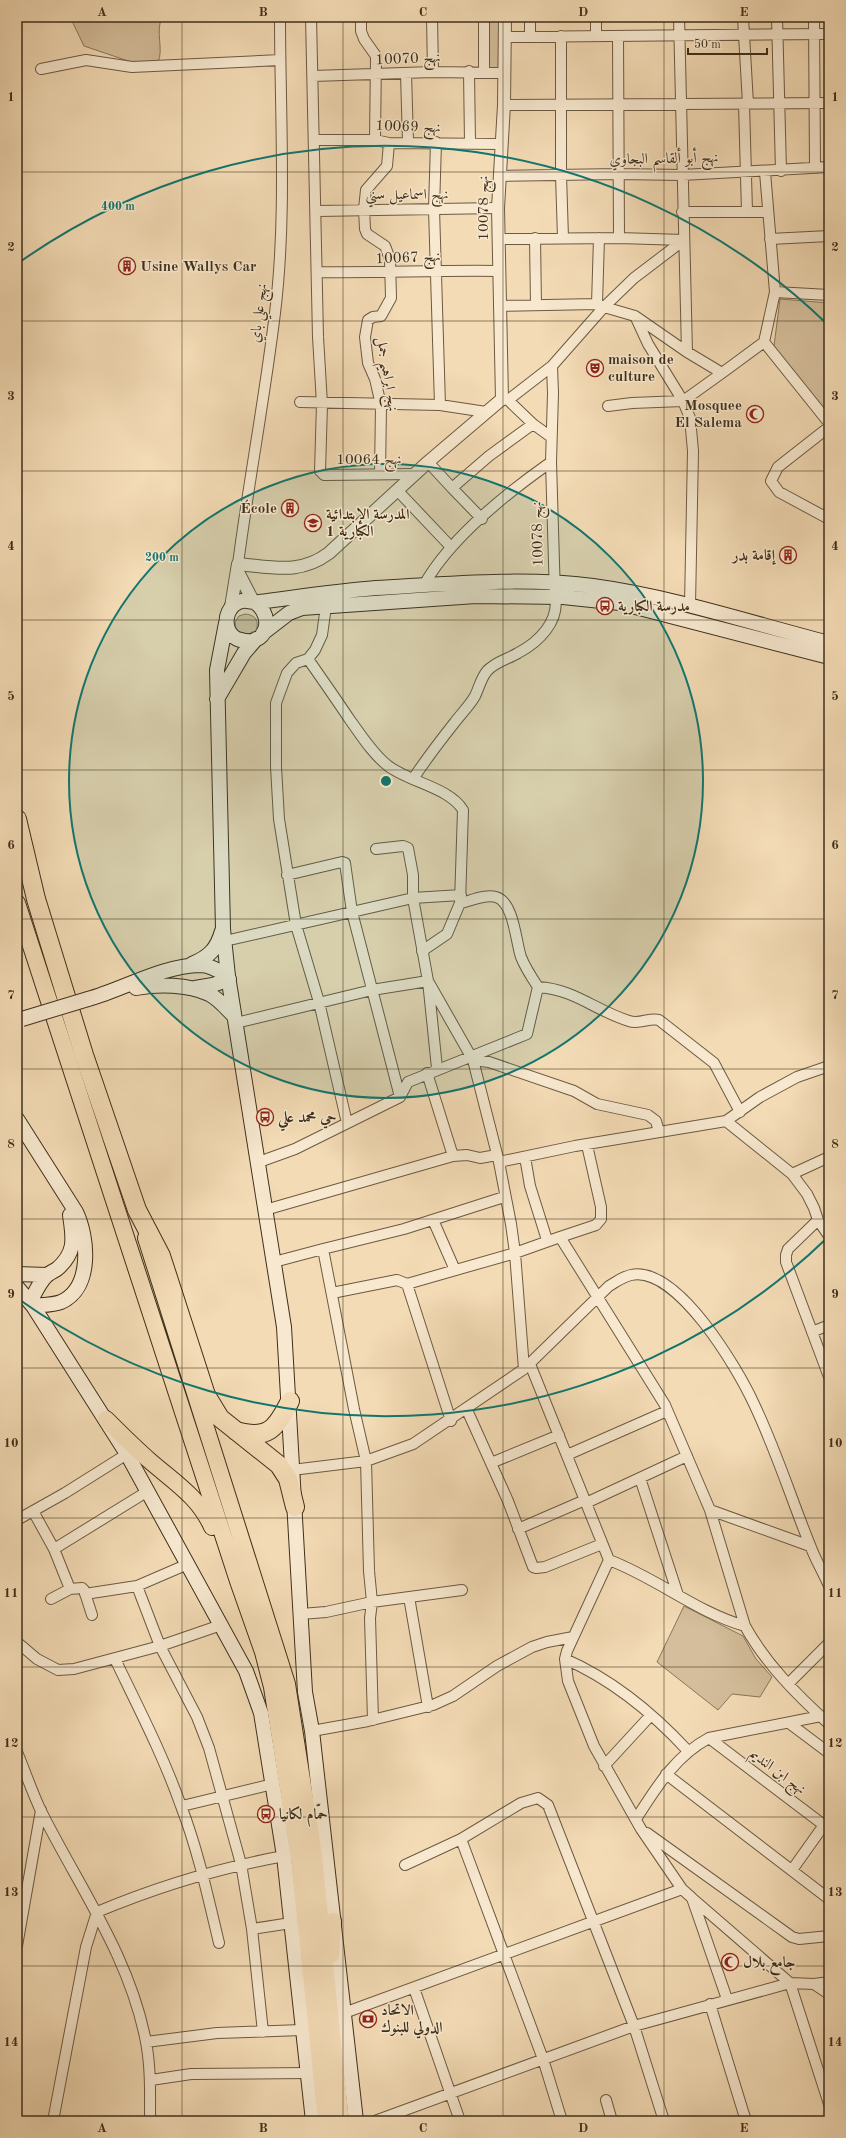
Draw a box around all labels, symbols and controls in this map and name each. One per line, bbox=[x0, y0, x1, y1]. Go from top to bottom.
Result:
text: A bbox=[97, 6, 107, 19]
text: B bbox=[258, 6, 268, 19]
text: C bbox=[419, 6, 427, 19]
text: D bbox=[578, 6, 588, 19]
text: E bbox=[740, 6, 749, 19]
scale bar bbox=[688, 30, 767, 56]
text: 50 m bbox=[694, 38, 721, 51]
street label: نهج 10070 bbox=[375, 51, 441, 73]
text: 1 bbox=[7, 91, 15, 104]
text: 1 bbox=[831, 91, 839, 104]
street label: نهج 10069 bbox=[375, 119, 441, 141]
street label: نهج أبو ألقاسم البجاوي bbox=[609, 146, 719, 174]
street label: نهج 10078 bbox=[477, 175, 497, 241]
street label: نهج اسماعيل سني bbox=[365, 188, 449, 208]
text: 400 m bbox=[101, 201, 135, 213]
text: 2 bbox=[7, 241, 15, 254]
text: 2 bbox=[831, 241, 839, 254]
street label: نهج 10067 bbox=[375, 250, 441, 272]
building icon: Usine Wallys Car bbox=[117, 256, 137, 276]
place label: Usine Wallys Car bbox=[140, 260, 257, 275]
street label: نهج علي باي bbox=[248, 283, 276, 344]
street label: نهج ابراهيم جمل bbox=[367, 336, 400, 414]
place label: maison de culture bbox=[608, 353, 674, 385]
theatre icon: maison de culture bbox=[585, 358, 605, 378]
text: 3 bbox=[7, 390, 15, 403]
text: 3 bbox=[831, 390, 839, 403]
place label: Mosquee El Salema bbox=[675, 399, 742, 431]
mosque icon: Mosquee El Salema bbox=[745, 404, 765, 424]
street label: نهج 10064 bbox=[336, 453, 402, 473]
building icon: École bbox=[280, 498, 300, 518]
place label: École bbox=[240, 499, 277, 517]
street label: نهج 10078 bbox=[530, 501, 552, 567]
place label: المدرسة الإبتدائية الكبارية 1 bbox=[326, 507, 409, 540]
school or university icon: المدرسة الإبتدائية الكبارية 1 bbox=[303, 513, 323, 533]
text: 4 bbox=[7, 540, 15, 553]
text: 4 bbox=[831, 540, 839, 553]
building icon: إقامة بدر bbox=[778, 545, 798, 565]
place label: إقامة بدر bbox=[730, 548, 777, 565]
text: 200 m bbox=[145, 552, 179, 564]
bus stop icon: مدرسة الكبارية bbox=[595, 596, 615, 616]
place label: مدرسة الكبارية bbox=[618, 599, 690, 615]
text: 5 bbox=[7, 690, 15, 703]
text: 5 bbox=[831, 690, 839, 703]
centre of rings bbox=[379, 774, 393, 788]
text: 6 bbox=[7, 839, 15, 852]
text: 6 bbox=[831, 839, 839, 852]
text: 7 bbox=[7, 989, 15, 1002]
text: 7 bbox=[831, 989, 839, 1002]
bus stop icon: حي محمد علي bbox=[255, 1107, 275, 1127]
place label: حي محمد علي bbox=[277, 1110, 337, 1132]
text: 8 bbox=[7, 1138, 15, 1151]
text: 8 bbox=[831, 1138, 839, 1151]
text: 9 bbox=[7, 1288, 15, 1301]
text: 9 bbox=[831, 1288, 839, 1301]
text: 10 bbox=[3, 1437, 19, 1450]
text: 10 bbox=[827, 1437, 843, 1450]
text: 11 bbox=[3, 1587, 19, 1600]
text: 11 bbox=[827, 1587, 843, 1600]
text: 12 bbox=[3, 1737, 19, 1750]
text: 12 bbox=[827, 1737, 843, 1750]
street label: نهج ابن النديم bbox=[743, 1746, 808, 1802]
place label: حمّام لكانيا bbox=[279, 1803, 328, 1827]
bus stop icon: حمّام لكانيا bbox=[256, 1804, 276, 1824]
text: 13 bbox=[3, 1886, 19, 1899]
text: 13 bbox=[827, 1886, 843, 1899]
mosque icon: جامع بلال bbox=[720, 1952, 740, 1972]
place label: جامع بلال bbox=[743, 1955, 795, 1976]
place label: الاتحاد الدولي للبنوك bbox=[381, 2003, 443, 2039]
bank icon: الاتحاد الدولي للبنوك bbox=[358, 2009, 378, 2029]
text: 14 bbox=[3, 2036, 19, 2049]
text: 14 bbox=[827, 2036, 843, 2049]
text: A bbox=[97, 2122, 107, 2135]
text: B bbox=[258, 2122, 268, 2135]
text: C bbox=[419, 2122, 427, 2135]
text: D bbox=[578, 2122, 588, 2135]
text: E bbox=[740, 2122, 749, 2135]

